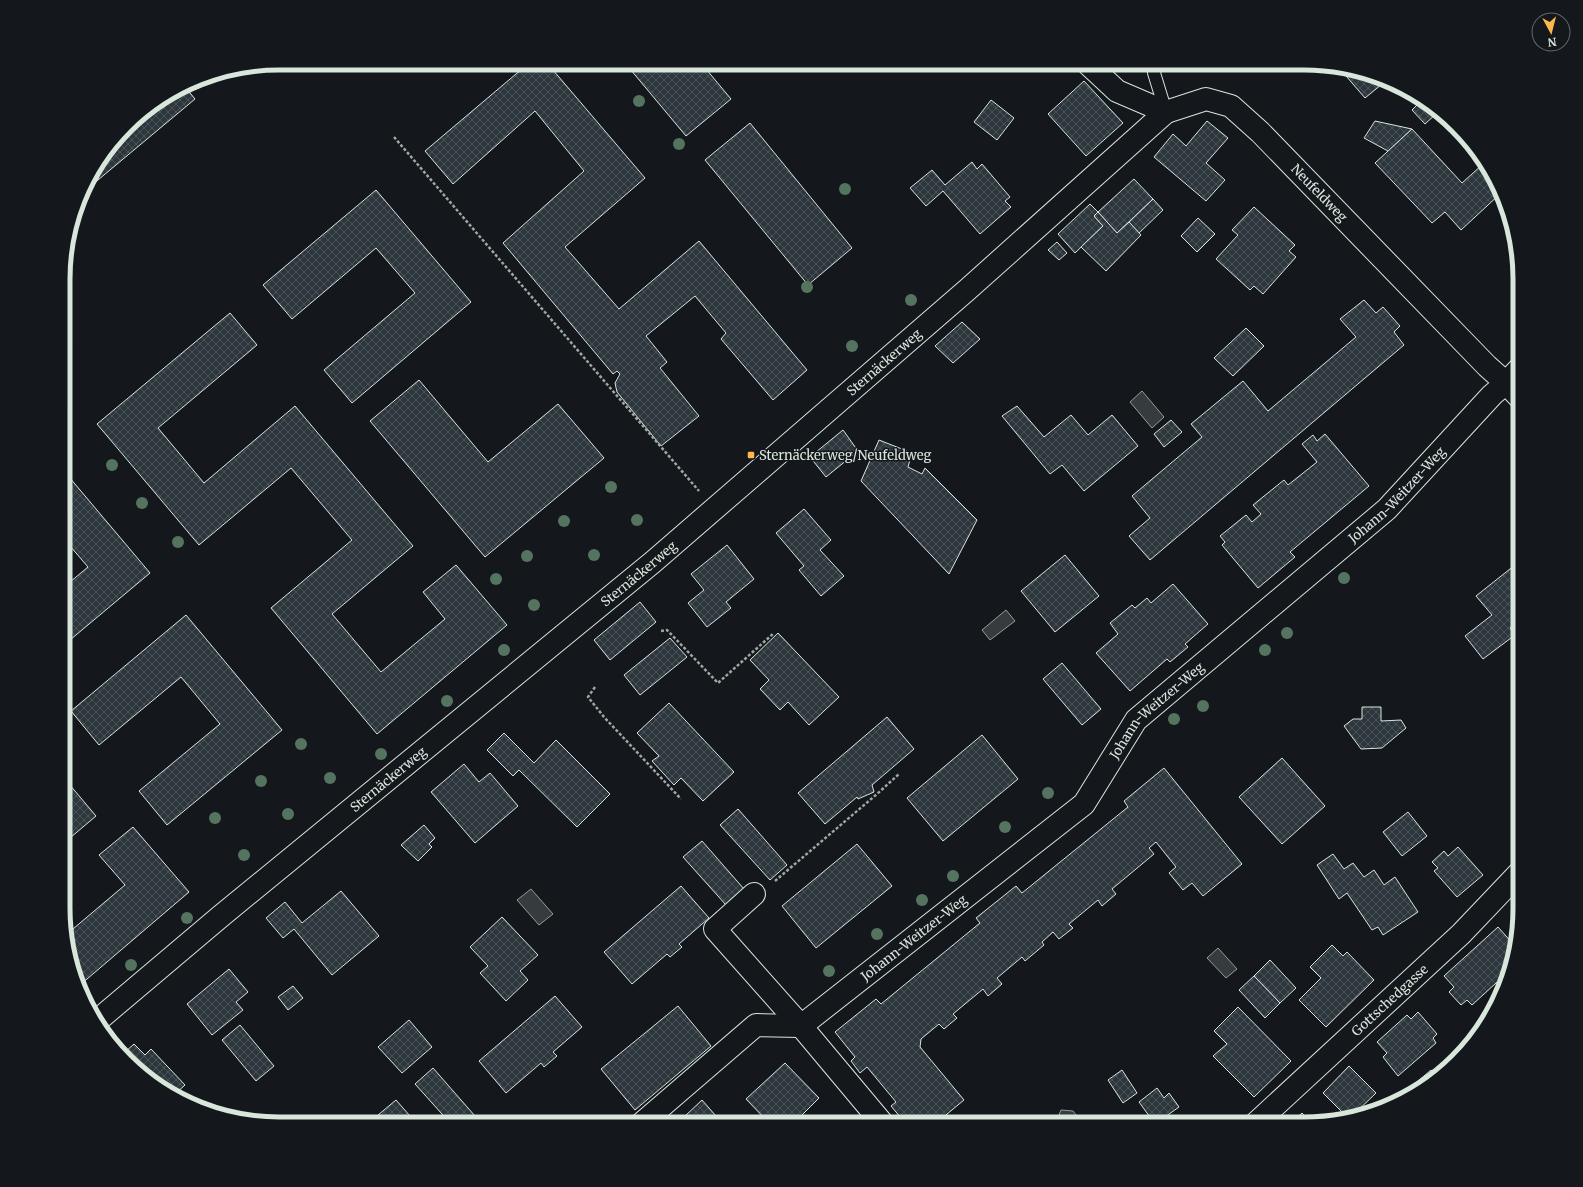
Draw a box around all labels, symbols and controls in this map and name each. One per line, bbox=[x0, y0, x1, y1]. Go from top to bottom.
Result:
north arrow bbox=[1531, 12, 1571, 52]
text: N bbox=[1547, 34, 1557, 49]
street label: Neufeldweg bbox=[1287, 161, 1351, 226]
street label: Sternäckerweg bbox=[843, 325, 925, 399]
street label: Johann-Weitzer-Weg bbox=[1344, 443, 1449, 547]
place label: Sternäckerweg/Neufeldweg bbox=[759, 447, 931, 464]
marker: Sternäckerweg/Neufeldweg bbox=[746, 450, 756, 460]
street label: Sternäckerweg bbox=[597, 537, 680, 610]
street label: Johann-Weitzer-Weg bbox=[1105, 658, 1207, 763]
street label: Sternäckerweg bbox=[346, 743, 430, 815]
street label: Johann-Weitzer-Weg bbox=[856, 891, 970, 985]
street label: Gottschedgasse bbox=[1348, 960, 1432, 1039]

